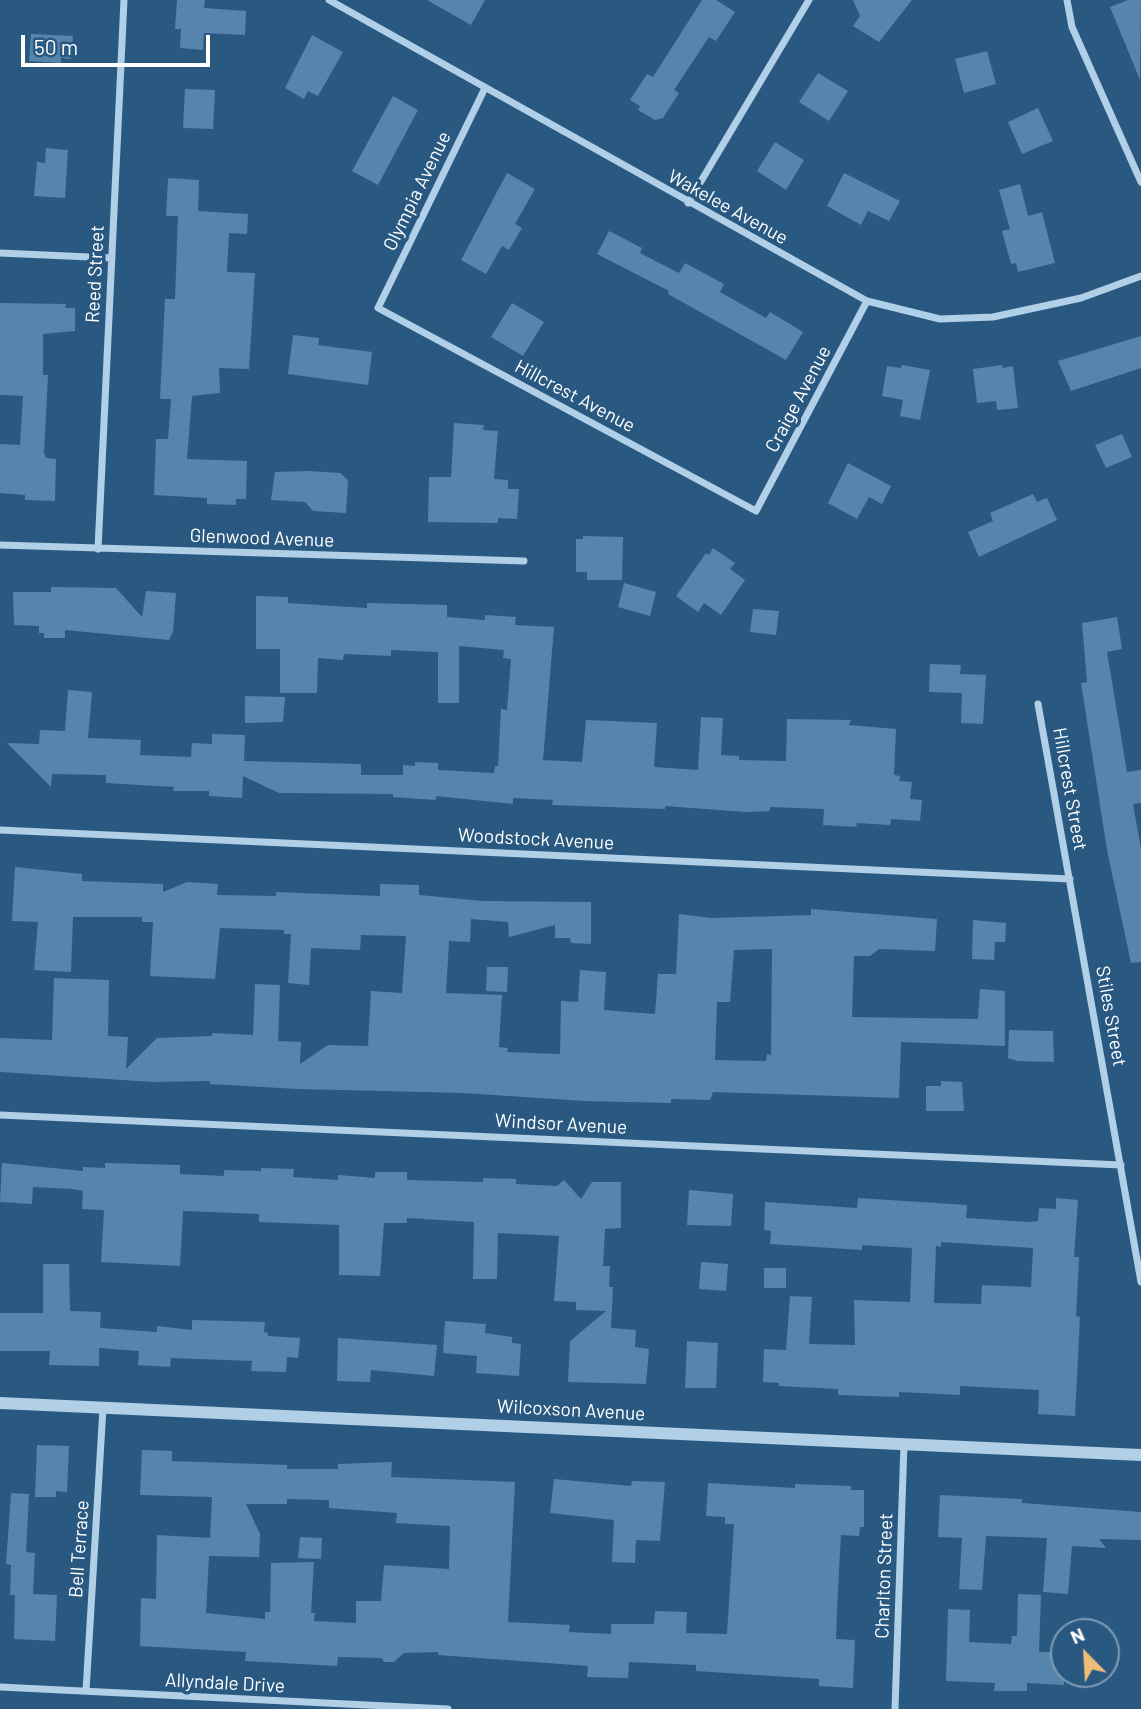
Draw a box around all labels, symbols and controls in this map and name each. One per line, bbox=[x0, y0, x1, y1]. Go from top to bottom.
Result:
scale bar bbox=[24, 21, 214, 65]
text: 50 m bbox=[34, 34, 78, 59]
street label: Olympia Avenue bbox=[378, 128, 456, 254]
street label: Wakelee Avenue bbox=[664, 165, 792, 249]
street label: Reed Street bbox=[81, 225, 109, 323]
street label: Craige Avenue bbox=[760, 342, 836, 456]
street label: Hillcrest Avenue bbox=[511, 355, 639, 437]
street label: Glenwood Avenue bbox=[189, 524, 335, 552]
street label: Hillcrest Street bbox=[1048, 726, 1092, 852]
street label: Woodstock Avenue bbox=[457, 824, 615, 854]
street label: Stiles Street bbox=[1091, 964, 1131, 1068]
street label: Windsor Avenue bbox=[494, 1109, 628, 1139]
street label: Wilcoxson Avenue bbox=[496, 1395, 646, 1425]
street label: Bell Terrace bbox=[64, 1500, 94, 1598]
street label: Charlton Street bbox=[870, 1513, 898, 1639]
north arrow bbox=[1050, 1618, 1120, 1688]
text: N bbox=[1067, 1622, 1088, 1648]
street label: Allyndale Drive bbox=[165, 1668, 285, 1698]

